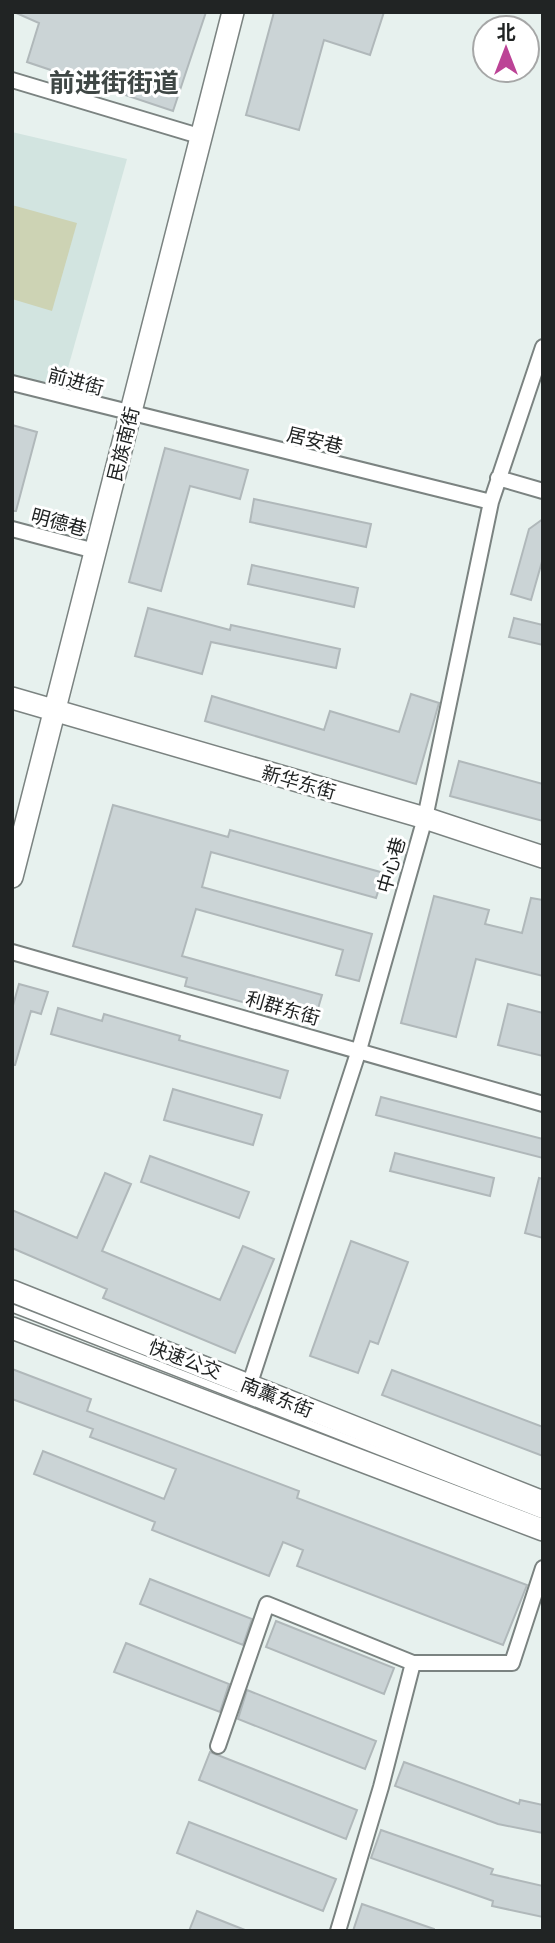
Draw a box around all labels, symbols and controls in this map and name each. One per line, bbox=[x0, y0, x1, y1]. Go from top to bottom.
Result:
north arrow bbox=[471, 14, 541, 84]
text: 北 bbox=[496, 19, 516, 45]
district label: 前进街街道 bbox=[49, 64, 179, 100]
street label: 前进街 bbox=[45, 361, 107, 401]
street label: 民族南街 bbox=[101, 404, 145, 484]
street label: 居安巷 bbox=[284, 420, 346, 460]
street label: 明德巷 bbox=[28, 502, 90, 542]
street label: 新华东街 bbox=[259, 759, 339, 805]
street label: 中心巷 bbox=[371, 834, 411, 896]
street label: 利群东街 bbox=[243, 985, 323, 1031]
street label: 快速公交 bbox=[145, 1333, 225, 1385]
street label: 南薰东街 bbox=[237, 1371, 317, 1423]

